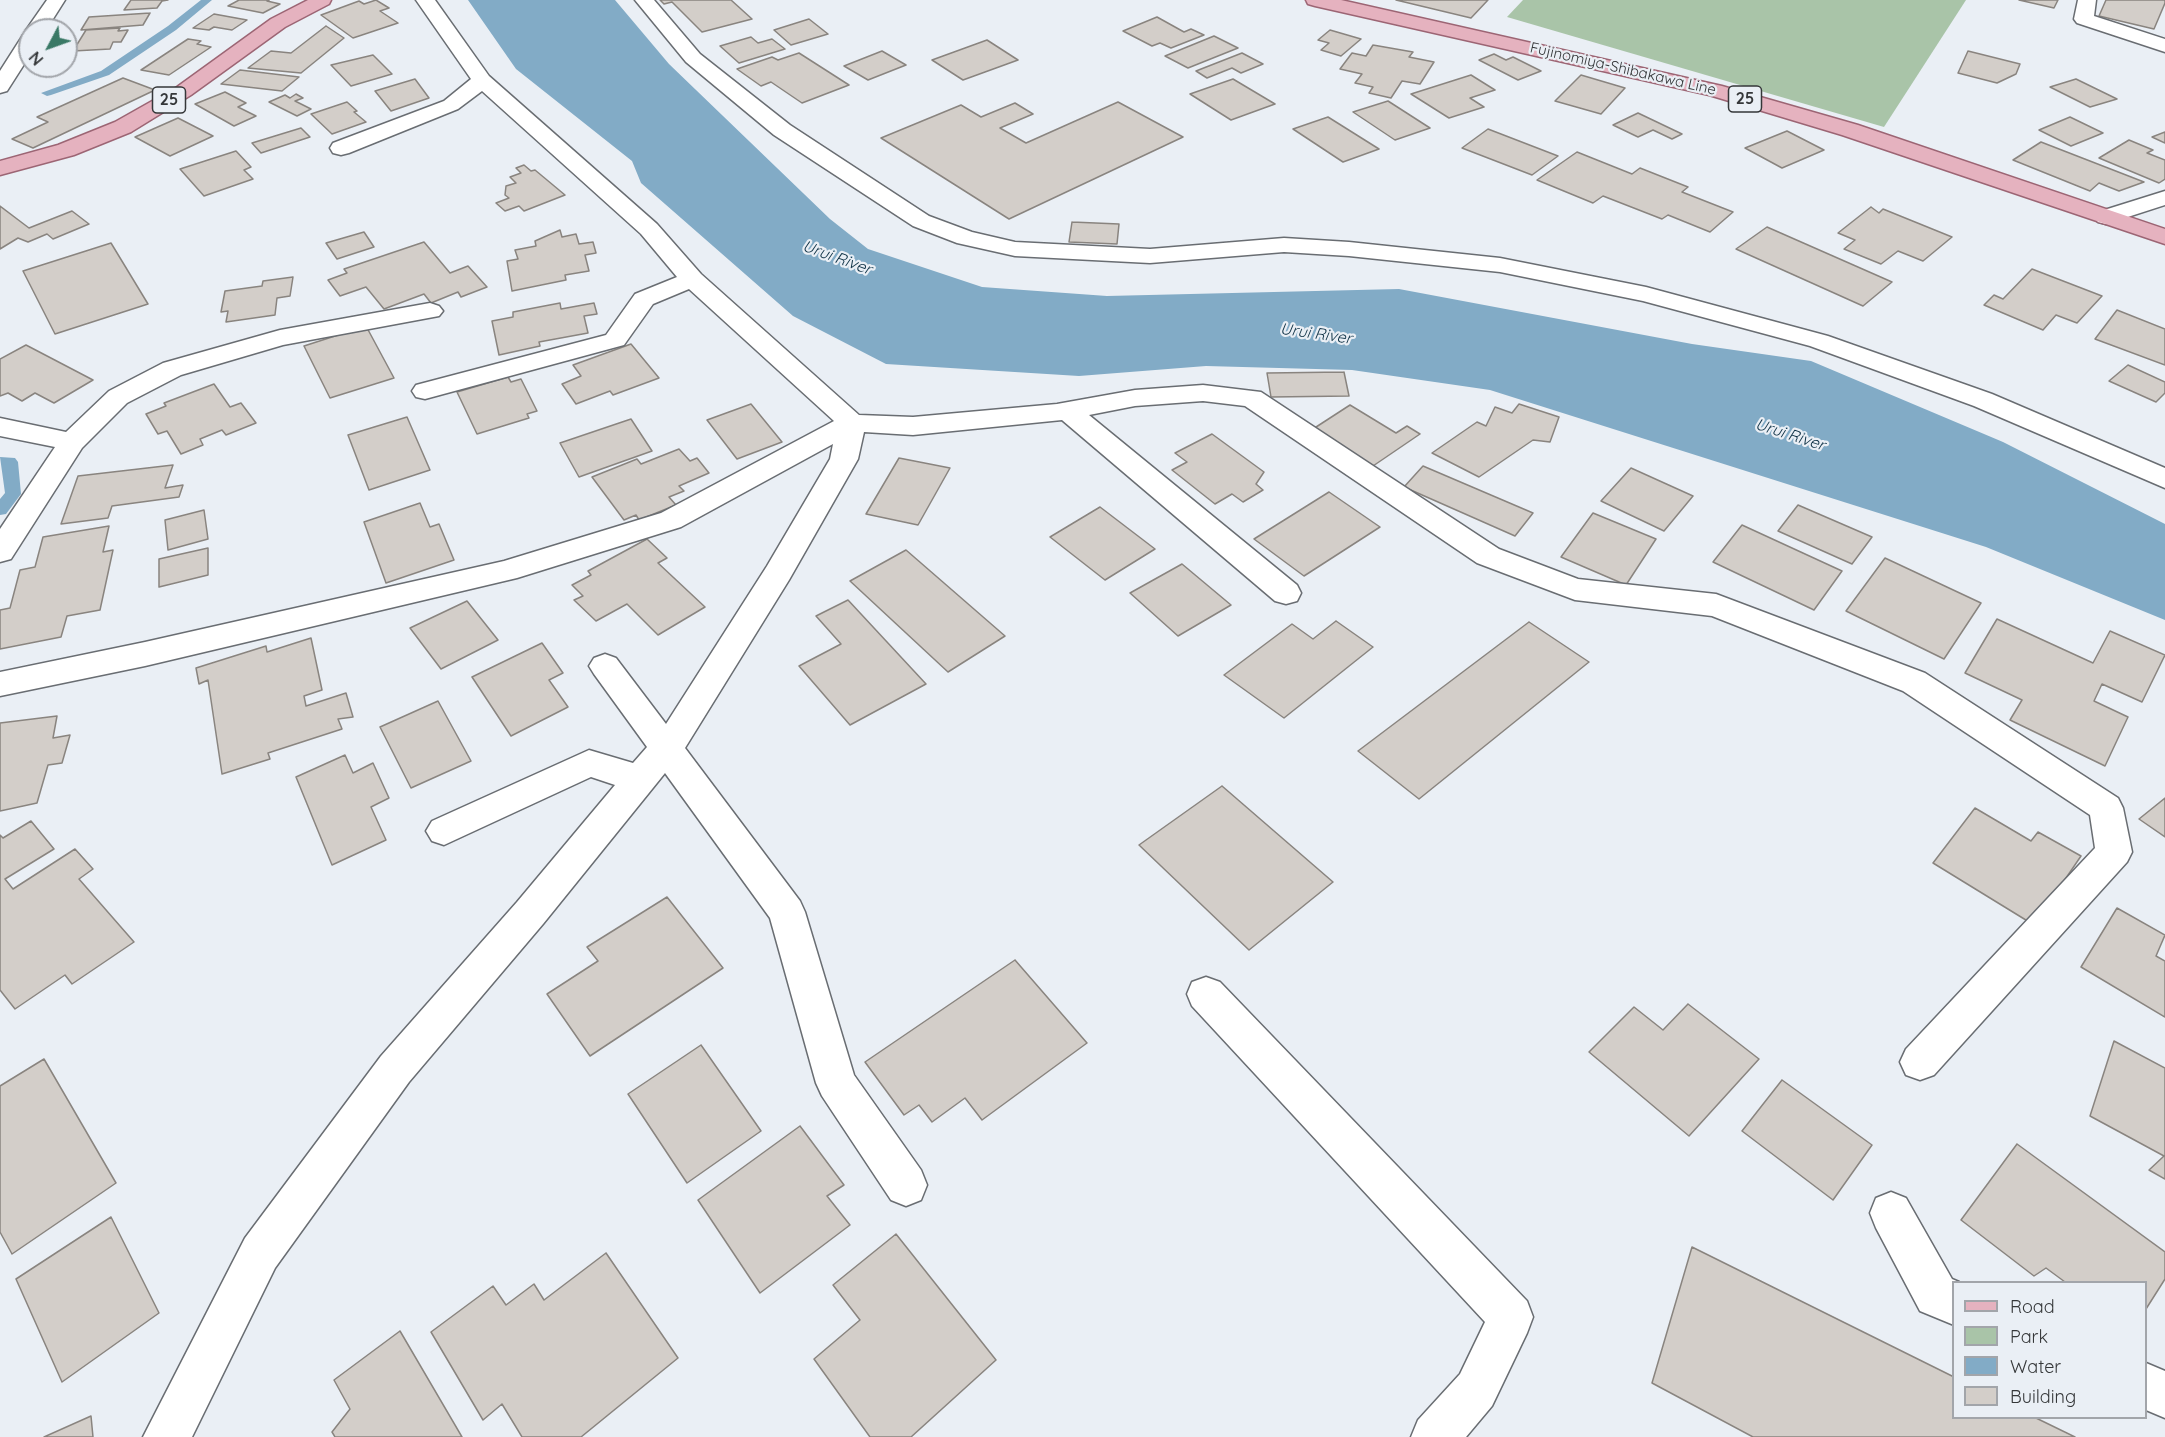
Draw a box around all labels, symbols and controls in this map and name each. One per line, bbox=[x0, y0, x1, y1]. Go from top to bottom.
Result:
north arrow bbox=[18, 18, 78, 78]
street label: Fujinomiya-Shibakawa Line bbox=[1528, 39, 1718, 99]
text: N bbox=[25, 48, 47, 70]
road number: 25 bbox=[1728, 86, 1762, 112]
road number: 25 bbox=[152, 87, 186, 113]
water label: Urui River bbox=[800, 237, 874, 279]
water label: Urui River bbox=[1279, 319, 1353, 349]
water label: Urui River bbox=[1753, 415, 1827, 455]
legend bbox=[1952, 1281, 2147, 1419]
text: Road bbox=[2010, 1295, 2055, 1318]
text: Park bbox=[2010, 1325, 2048, 1348]
text: Water bbox=[2010, 1355, 2061, 1378]
text: Building bbox=[2010, 1385, 2076, 1408]

